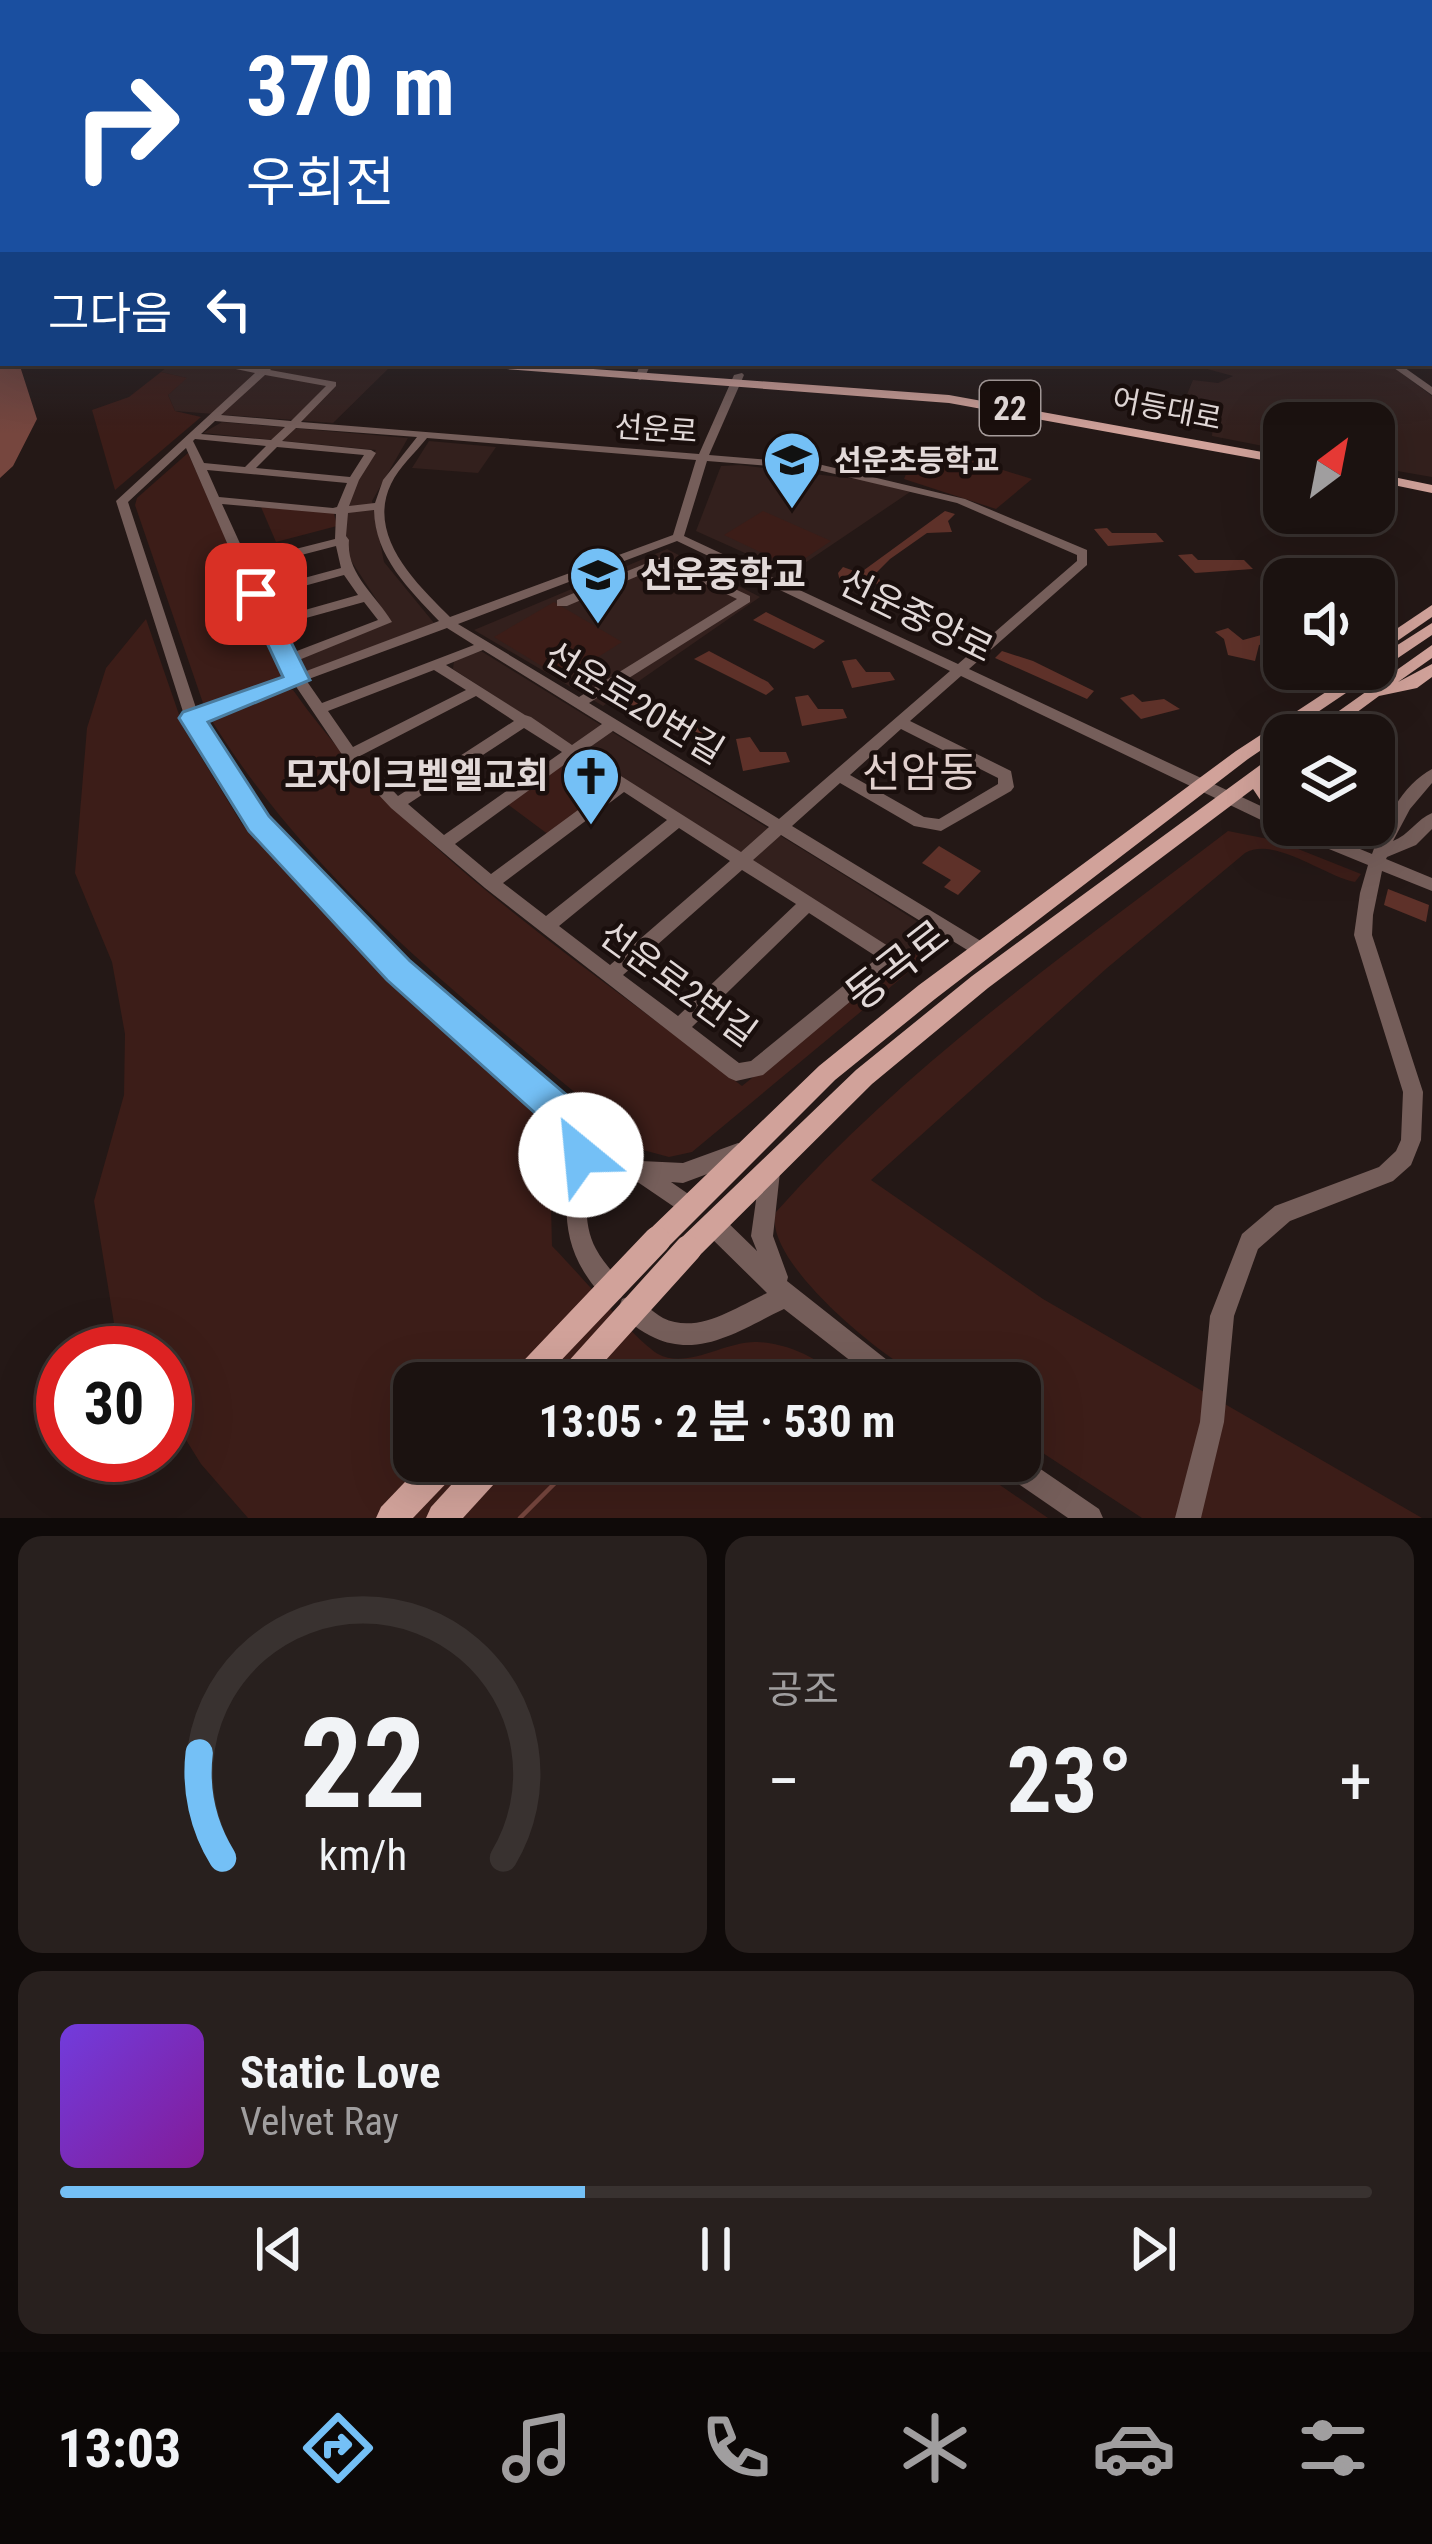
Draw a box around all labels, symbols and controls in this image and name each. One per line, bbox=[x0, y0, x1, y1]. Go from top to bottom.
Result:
text: 370 m bbox=[246, 37, 455, 136]
icon: right bbox=[48, 48, 204, 204]
text: 우회전 bbox=[246, 151, 395, 214]
icon: left bbox=[196, 276, 262, 342]
text: 그다음 bbox=[48, 287, 172, 340]
road number: 22 bbox=[980, 381, 1040, 435]
street label: 어등대로 bbox=[1109, 381, 1225, 437]
north arrow bbox=[1263, 402, 1395, 534]
map controls bbox=[1263, 402, 1395, 846]
street label: 선운로 bbox=[613, 409, 699, 449]
school or university icon: 선운초등학교 bbox=[761, 429, 823, 511]
place label: 선운초등학교 bbox=[834, 443, 1000, 478]
pin bbox=[205, 543, 307, 645]
school or university icon: 선운중학교 bbox=[567, 544, 629, 626]
place label: 선운중학교 bbox=[640, 554, 806, 596]
button: sound bbox=[1263, 558, 1395, 690]
icon: arrive bbox=[223, 561, 289, 627]
street label: 선운중앙로 bbox=[832, 561, 1000, 671]
street label: 선운로20번길 bbox=[537, 633, 731, 773]
button: layers bbox=[1263, 714, 1395, 846]
church icon: 모자이크벧엘교회 bbox=[560, 745, 622, 827]
district label: 선암동 bbox=[862, 748, 978, 797]
place label: 모자이크벧엘교회 bbox=[284, 755, 549, 797]
street label: 동곡로 bbox=[836, 910, 958, 1020]
street label: 선운로2번길 bbox=[591, 913, 765, 1055]
position arrow bbox=[518, 1092, 644, 1218]
speed limit sign: 30 bbox=[36, 1326, 192, 1482]
text: 13:05 · 2 분 · 530 m bbox=[539, 1395, 895, 1448]
text: 공조 bbox=[767, 1667, 839, 1713]
text: 22 bbox=[299, 1691, 426, 1837]
text: 23° bbox=[1007, 1729, 1133, 1834]
text: − bbox=[767, 1743, 800, 1820]
text: + bbox=[1339, 1743, 1372, 1820]
text: km/h bbox=[318, 1829, 407, 1879]
text: Static Love bbox=[240, 2046, 441, 2099]
text: Velvet Ray bbox=[240, 2099, 399, 2145]
icon: previous bbox=[246, 2216, 312, 2282]
icon: pause bbox=[683, 2216, 749, 2282]
icon: next bbox=[1120, 2216, 1186, 2282]
icon: directions bbox=[296, 2406, 380, 2490]
icon: music bbox=[495, 2406, 579, 2490]
icon: phone bbox=[694, 2406, 778, 2490]
icon: climate bbox=[893, 2406, 977, 2490]
icon: car bbox=[1092, 2406, 1176, 2490]
icon: filters bbox=[1291, 2406, 1375, 2490]
text: 13:03 bbox=[57, 2417, 181, 2480]

